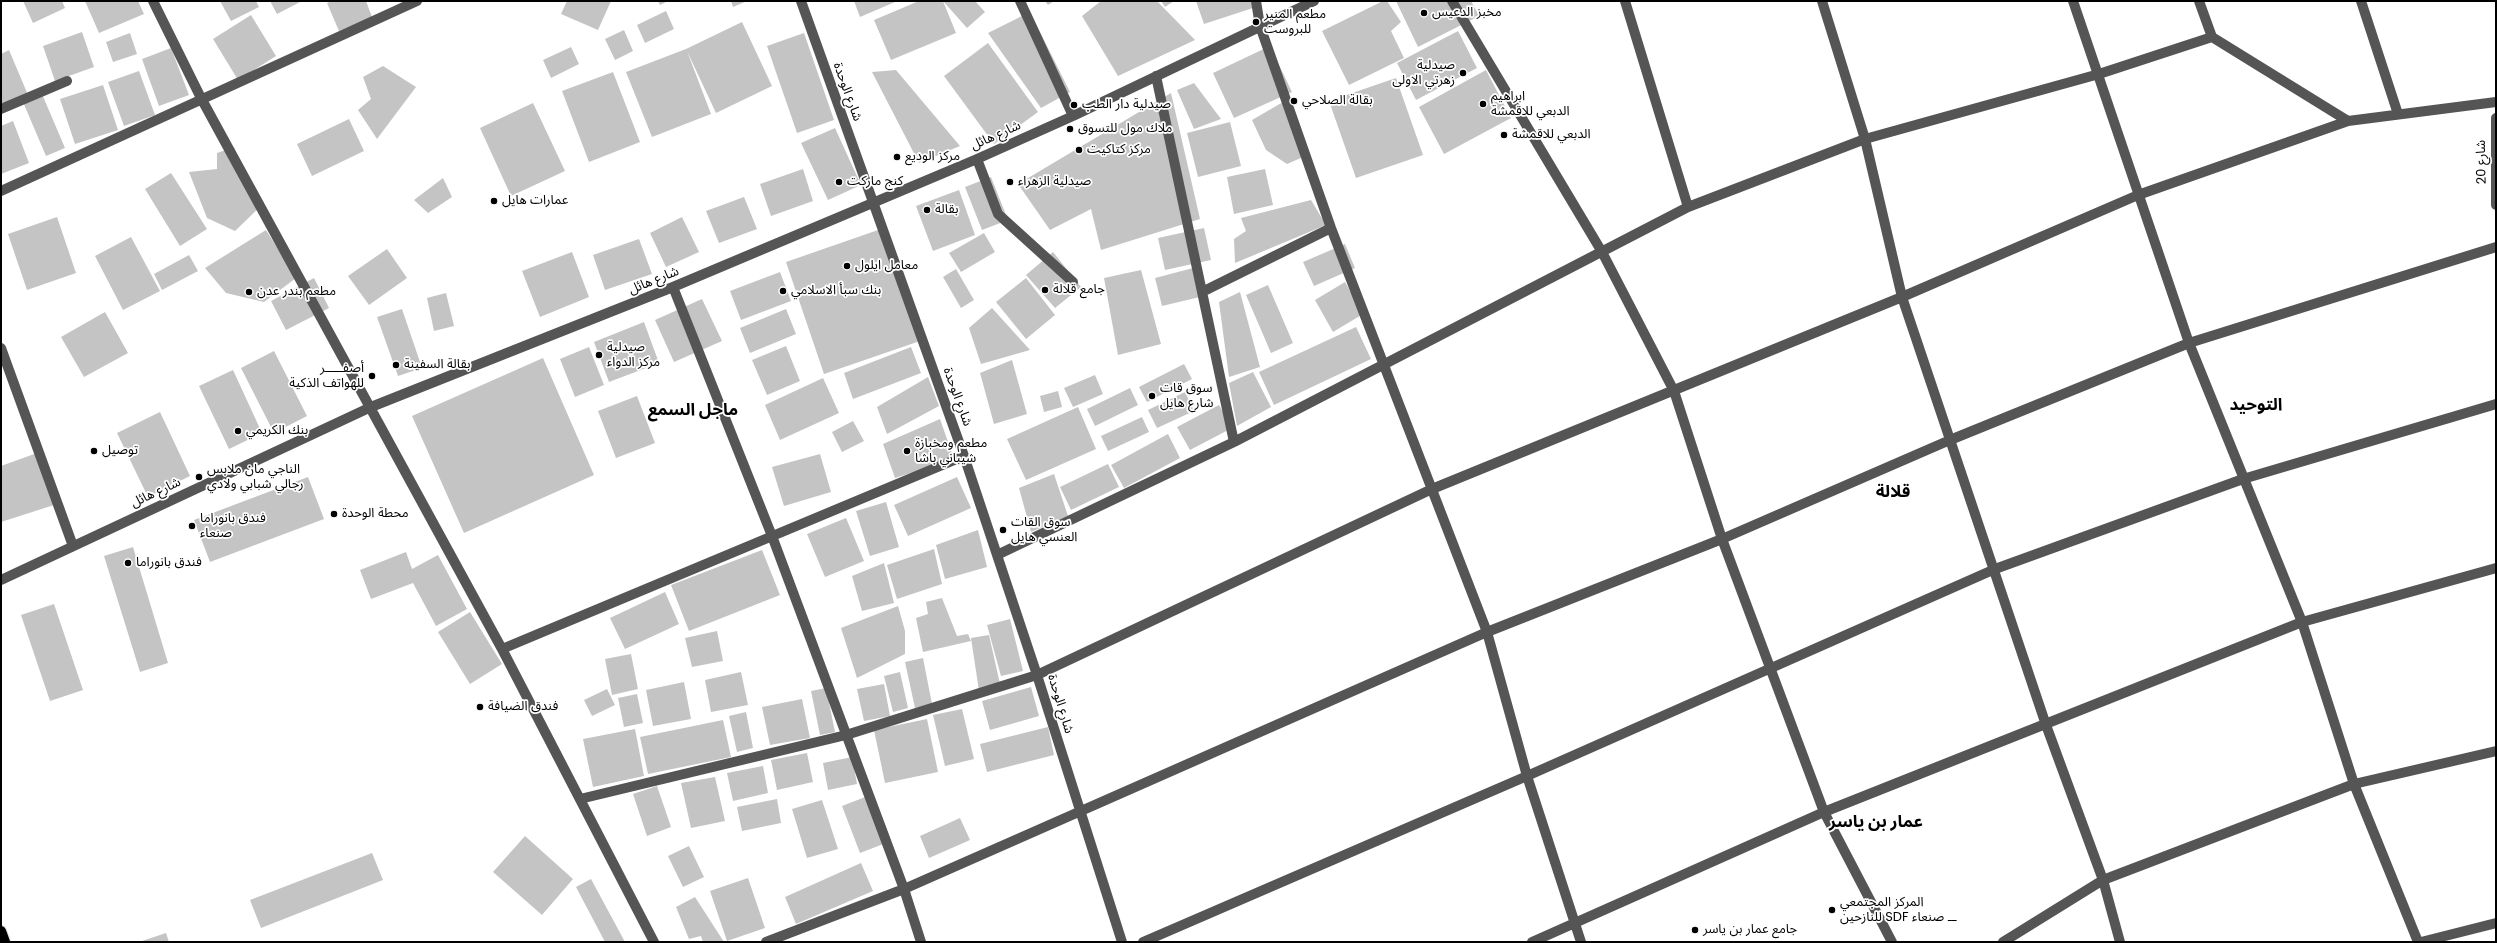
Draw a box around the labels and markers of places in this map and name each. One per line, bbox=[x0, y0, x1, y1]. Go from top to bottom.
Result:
place label: مخبز الدعيس bbox=[1432, 5, 1501, 21]
place label: مطعم المنير للبروست bbox=[1264, 7, 1326, 38]
marker: مخبز الدعيس bbox=[1419, 8, 1429, 18]
marker: مطعم المنير للبروست bbox=[1251, 17, 1261, 27]
place label: صيدلية زهرتي الاولى bbox=[1392, 58, 1455, 89]
marker: صيدلية زهرتي الاولى bbox=[1458, 68, 1468, 78]
place label: ابراهيم الدبعي للاقمشة bbox=[1491, 89, 1570, 120]
place label: بقالة الصلاحي bbox=[1302, 93, 1373, 109]
marker: بقالة الصلاحي bbox=[1289, 96, 1299, 106]
place label: صيدلية دار الطب bbox=[1082, 97, 1171, 113]
marker: ابراهيم الدبعي للاقمشة bbox=[1478, 99, 1488, 109]
marker: صيدلية دار الطب bbox=[1069, 100, 1079, 110]
place label: ملاك مول للتسوق bbox=[1078, 121, 1172, 137]
marker: ملاك مول للتسوق bbox=[1065, 124, 1075, 134]
place label: الدبعي للاقمشة bbox=[1512, 127, 1591, 143]
marker: الدبعي للاقمشة bbox=[1499, 130, 1509, 140]
place label: مركز كتاكيت bbox=[1087, 142, 1151, 158]
marker: مركز كتاكيت bbox=[1074, 145, 1084, 155]
place label: مركز الوديع bbox=[905, 149, 960, 165]
marker: مركز الوديع bbox=[892, 152, 902, 162]
place label: كنج ماركت bbox=[847, 174, 903, 190]
place label: صيدلية الزهراء bbox=[1018, 174, 1091, 190]
marker: كنج ماركت bbox=[834, 177, 844, 187]
marker: صيدلية الزهراء bbox=[1005, 177, 1015, 187]
place label: عمارات هايل bbox=[502, 193, 568, 209]
marker: عمارات هايل bbox=[489, 196, 499, 206]
place label: بقالة bbox=[935, 202, 958, 218]
marker: بقالة bbox=[922, 205, 932, 215]
place label: معامل ايلول bbox=[855, 258, 918, 274]
marker: معامل ايلول bbox=[842, 261, 852, 271]
place label: جامع قلالة bbox=[1053, 282, 1105, 298]
place label: بنك سبأ الاسلامي bbox=[791, 283, 881, 299]
place label: مطعم بندر عدن bbox=[257, 284, 336, 300]
marker: جامع قلالة bbox=[1040, 285, 1050, 295]
marker: بنك سبأ الاسلامي bbox=[778, 286, 788, 296]
marker: مطعم بندر عدن bbox=[244, 287, 254, 297]
place label: صيدلية مركز الدواء bbox=[607, 340, 660, 371]
marker: صيدلية مركز الدواء bbox=[594, 350, 604, 360]
place label: بقالة السفينة bbox=[404, 357, 470, 373]
marker: بقالة السفينة bbox=[391, 360, 401, 370]
place label: أصفـــــر للهواتف الذكية bbox=[289, 361, 364, 392]
marker: أصفـــــر للهواتف الذكية bbox=[367, 371, 377, 381]
place label: سوق قات شارع هايل bbox=[1160, 381, 1213, 412]
marker: سوق قات شارع هايل bbox=[1147, 391, 1157, 401]
place label: بنك الكريمي bbox=[246, 423, 308, 439]
marker: بنك الكريمي bbox=[233, 426, 243, 436]
place label: مطعم ومخبازة شيباني باشا bbox=[915, 436, 987, 467]
place label: توصيل bbox=[102, 443, 138, 459]
marker: توصيل bbox=[89, 446, 99, 456]
marker: مطعم ومخبازة شيباني باشا bbox=[902, 446, 912, 456]
place label: الناجي مان ملابس رجالي شبابي ولادي bbox=[207, 462, 304, 493]
marker: الناجي مان ملابس رجالي شبابي ولادي bbox=[194, 472, 204, 482]
place label: محطة الوحدة bbox=[342, 506, 409, 522]
marker: محطة الوحدة bbox=[329, 509, 339, 519]
place label: فندق بانوراما صنعاء bbox=[200, 511, 266, 542]
place label: سوق القات العنسي هايل bbox=[1011, 515, 1077, 546]
marker: فندق بانوراما صنعاء bbox=[187, 521, 197, 531]
marker: سوق القات العنسي هايل bbox=[998, 525, 1008, 535]
place label: فندق بانوراما bbox=[136, 555, 202, 571]
marker: فندق بانوراما bbox=[123, 558, 133, 568]
place label: فندق الضيافة bbox=[488, 699, 558, 715]
marker: فندق الضيافة bbox=[475, 702, 485, 712]
place label: المركز المجتمعي للنازحين SDF ــ صنعاء bbox=[1840, 895, 1957, 926]
marker: المركز المجتمعي للنازحين SDF ــ صنعاء bbox=[1827, 905, 1837, 915]
place label: جامع عمار بن ياسر bbox=[1703, 922, 1797, 938]
marker: جامع عمار بن ياسر bbox=[1690, 925, 1700, 935]

